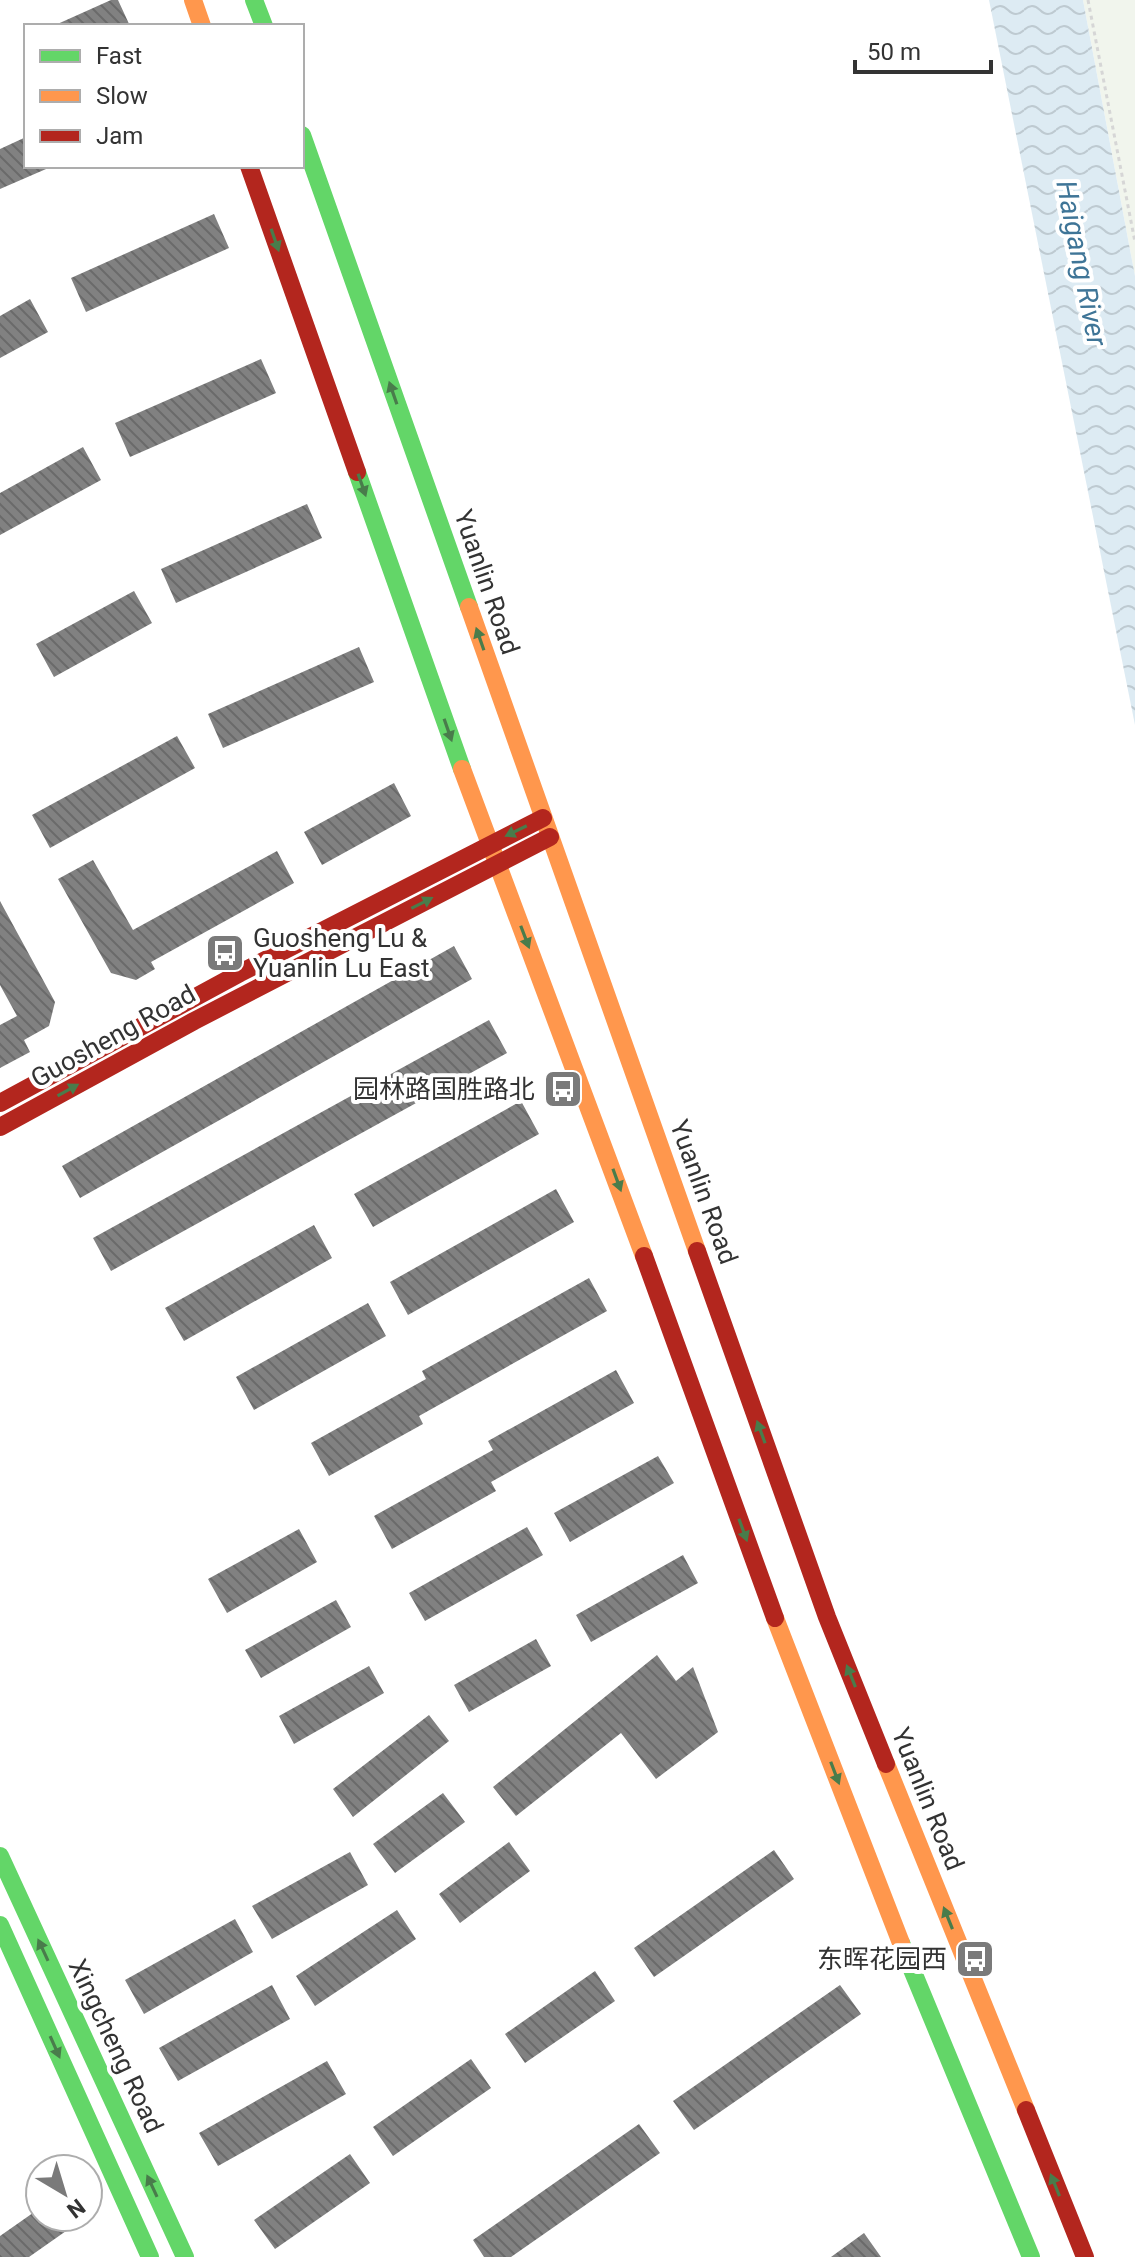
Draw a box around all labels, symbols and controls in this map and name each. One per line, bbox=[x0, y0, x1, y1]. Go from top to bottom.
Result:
legend bbox=[24, 24, 304, 168]
scale bar bbox=[855, 24, 991, 74]
text: 50 m bbox=[867, 38, 921, 66]
text: Fast bbox=[96, 42, 142, 70]
text: Slow bbox=[96, 82, 148, 110]
text: Jam bbox=[96, 122, 143, 150]
water label: Haigang River bbox=[1049, 178, 1114, 349]
one-way arrow bbox=[270, 228, 282, 252]
one-way arrow bbox=[387, 381, 399, 405]
one-way arrow bbox=[356, 473, 368, 497]
street label: Yuanlin Road bbox=[448, 506, 526, 658]
one-way arrow bbox=[473, 626, 486, 650]
one-way arrow bbox=[443, 718, 455, 742]
one-way arrow bbox=[504, 824, 528, 838]
one-way arrow bbox=[411, 896, 433, 910]
place label: Guosheng Lu & Yuanlin Lu East bbox=[253, 923, 429, 983]
one-way arrow bbox=[519, 925, 532, 949]
bus stop icon: Guosheng Lu & Yuanlin Lu East bbox=[204, 932, 246, 974]
street label: Guosheng Road bbox=[25, 978, 201, 1094]
bus stop icon: 园林路国胜路北 bbox=[542, 1068, 584, 1110]
place label: 园林路国胜路北 bbox=[353, 1074, 535, 1104]
one-way arrow bbox=[57, 1083, 80, 1097]
street label: Yuanlin Road bbox=[664, 1116, 744, 1268]
one-way arrow bbox=[611, 1168, 624, 1192]
one-way arrow bbox=[754, 1420, 767, 1444]
one-way arrow bbox=[738, 1518, 750, 1542]
one-way arrow bbox=[844, 1664, 857, 1688]
street label: Yuanlin Road bbox=[886, 1723, 970, 1875]
one-way arrow bbox=[829, 1761, 842, 1785]
one-way arrow bbox=[941, 1906, 954, 1930]
one-way arrow bbox=[36, 1938, 50, 1962]
bus stop icon: 东晖花园西 bbox=[954, 1938, 996, 1980]
place label: 东晖花园西 bbox=[817, 1944, 947, 1974]
street label: Xingcheng Road bbox=[63, 1954, 169, 2138]
one-way arrow bbox=[49, 2036, 62, 2059]
north arrow bbox=[24, 2153, 104, 2233]
one-way arrow bbox=[1049, 2173, 1062, 2197]
one-way arrow bbox=[145, 2174, 159, 2198]
text: N bbox=[62, 2194, 90, 2223]

